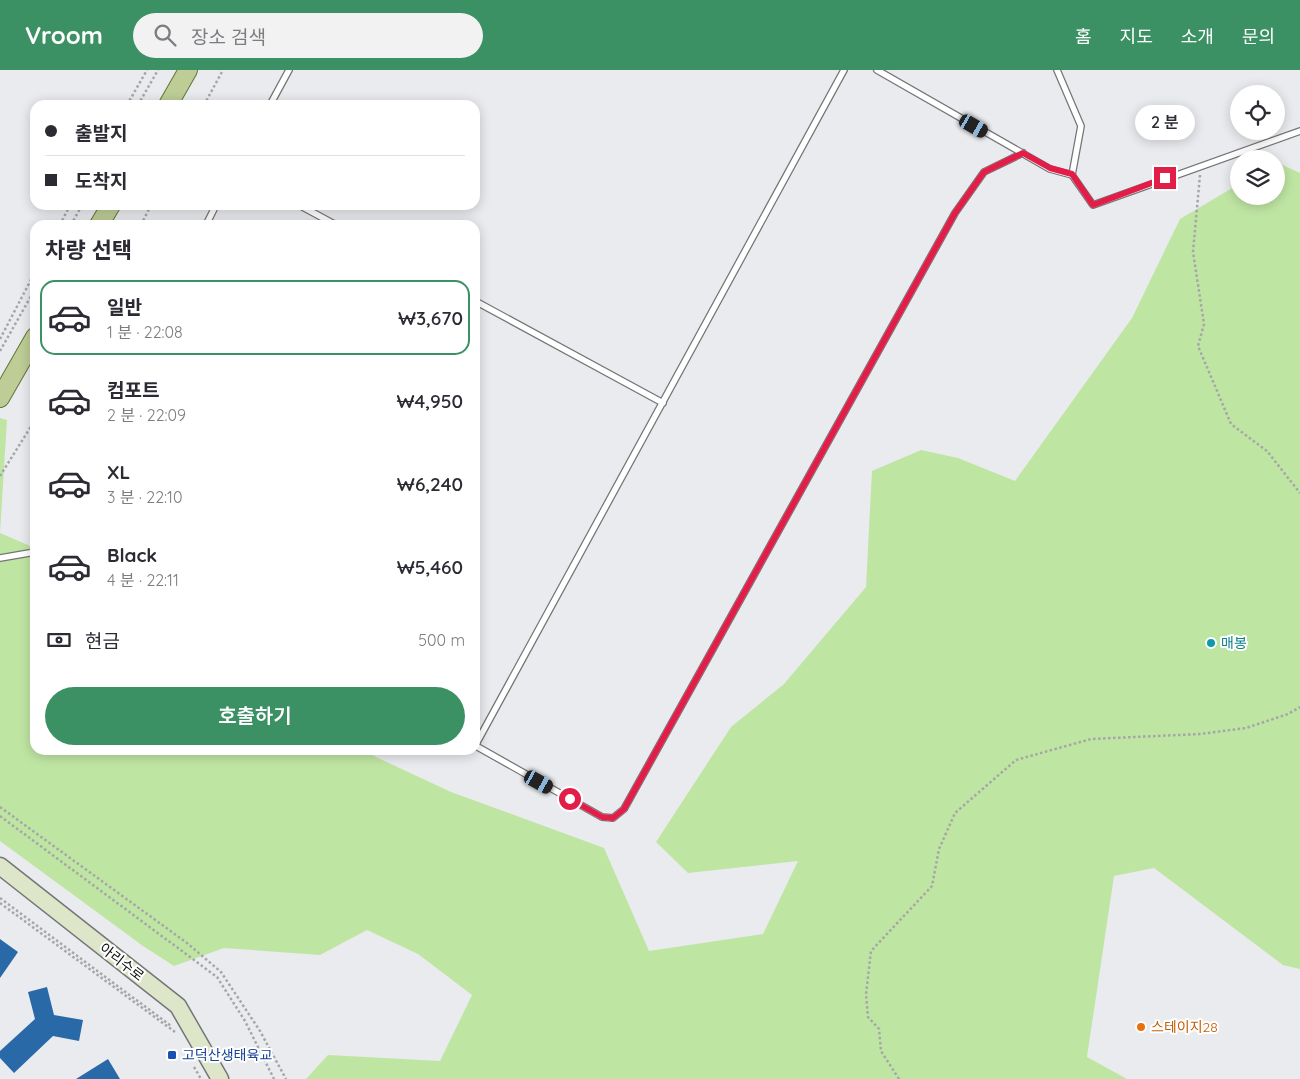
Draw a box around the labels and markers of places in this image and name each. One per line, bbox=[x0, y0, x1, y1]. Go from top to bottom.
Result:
place label: 매봉 bbox=[1221, 634, 1247, 652]
marker: 매봉 bbox=[1205, 637, 1217, 649]
place label: 스테이지28 bbox=[1151, 1018, 1218, 1036]
marker: 스테이지28 bbox=[1135, 1021, 1147, 1033]
place label: 고덕산생태육교 bbox=[182, 1046, 272, 1064]
marker: 고덕산생태육교 bbox=[166, 1049, 178, 1061]

